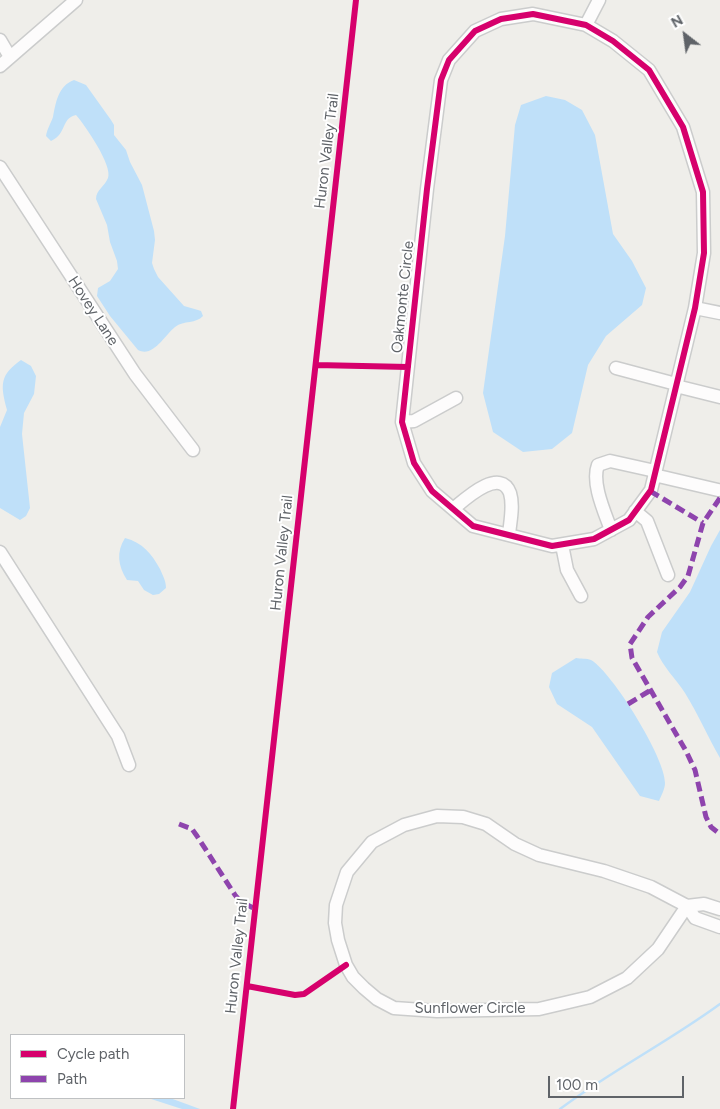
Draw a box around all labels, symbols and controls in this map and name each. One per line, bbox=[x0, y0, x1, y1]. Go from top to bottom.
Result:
north arrow bbox=[660, 10, 710, 60]
text: N bbox=[668, 12, 686, 32]
street label: Huron Valley Trail bbox=[311, 92, 343, 210]
street label: Oakmonte Circle bbox=[388, 240, 418, 354]
street label: Hovey Lane bbox=[64, 273, 122, 349]
street label: Huron Valley Trail bbox=[267, 494, 297, 612]
street label: Huron Valley Trail bbox=[222, 897, 252, 1015]
street label: Sunflower Circle bbox=[415, 1000, 525, 1018]
legend bbox=[10, 1034, 185, 1099]
text: Cycle path bbox=[57, 1045, 129, 1063]
scale bar bbox=[550, 1066, 686, 1098]
text: Path bbox=[57, 1070, 87, 1088]
text: 100 m bbox=[556, 1076, 598, 1094]

